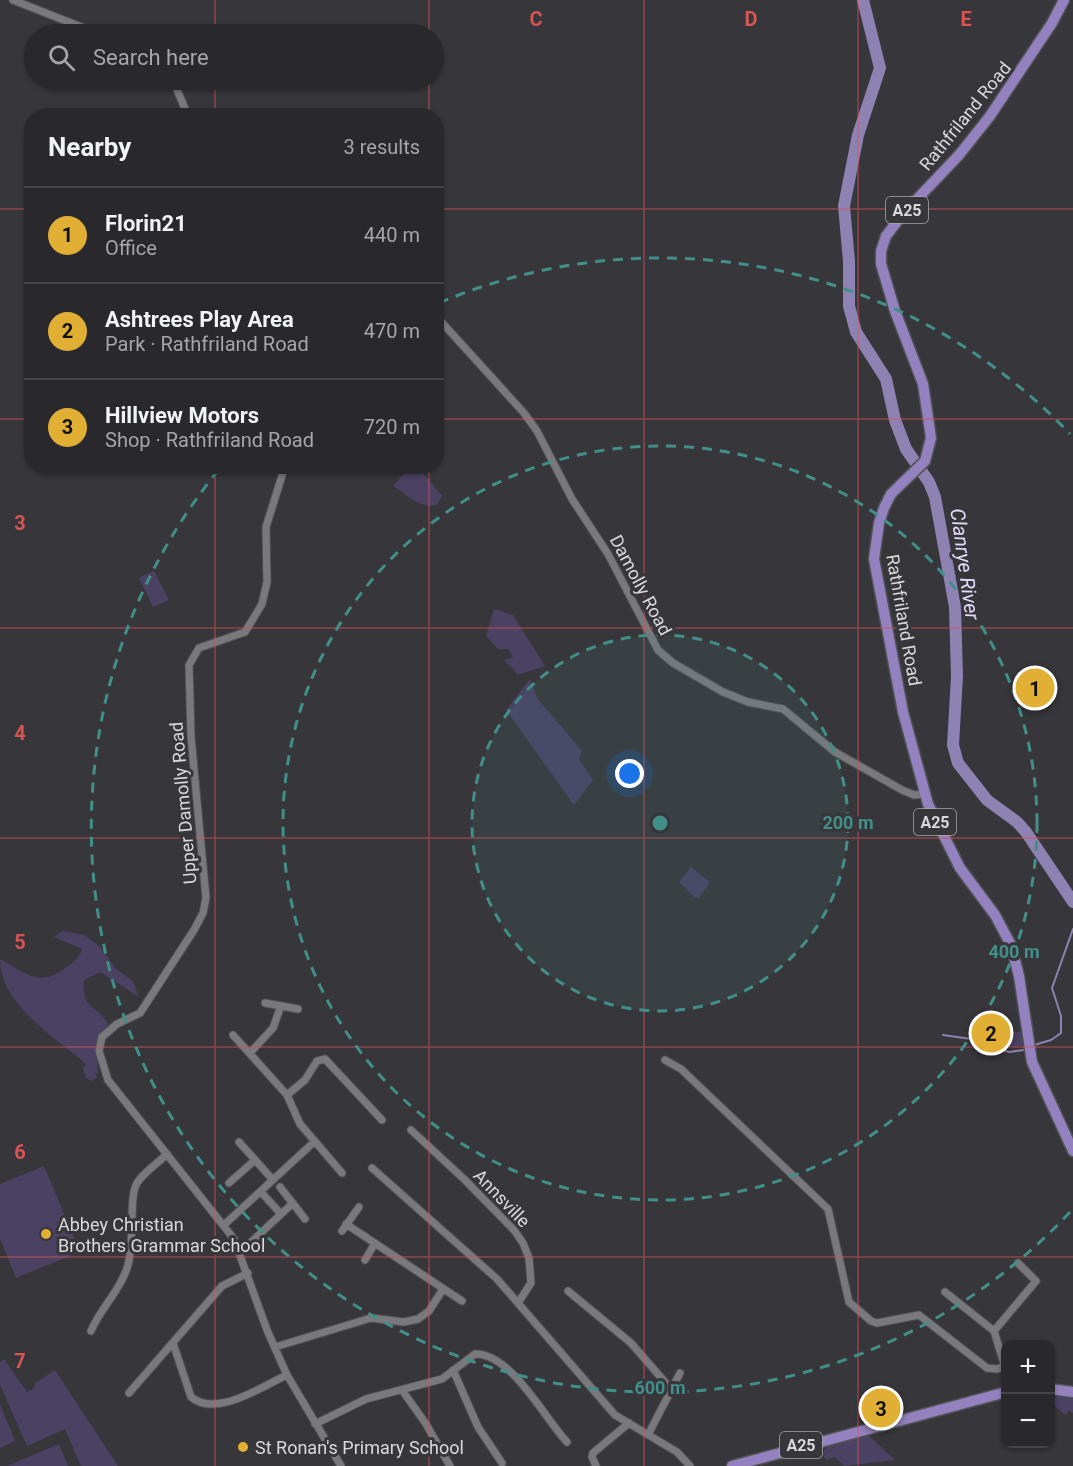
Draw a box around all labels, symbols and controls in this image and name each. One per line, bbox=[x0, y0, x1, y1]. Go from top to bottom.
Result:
text: C bbox=[529, 7, 543, 31]
text: D bbox=[745, 7, 758, 31]
text: E bbox=[960, 7, 972, 31]
search box bbox=[24, 24, 444, 90]
icon: search bbox=[45, 41, 78, 74]
text: Search here bbox=[93, 45, 209, 70]
street label: Rathfriland Road bbox=[915, 58, 1015, 174]
text: Nearby bbox=[48, 132, 131, 162]
text: 3 results bbox=[344, 135, 420, 159]
road number: A25 bbox=[886, 197, 928, 223]
text: Florin21 bbox=[105, 211, 187, 236]
text: 1 bbox=[62, 223, 73, 247]
text: 440 m bbox=[364, 223, 420, 247]
text: Office bbox=[105, 236, 157, 260]
text: Ashtrees Play Area bbox=[105, 307, 294, 332]
text: 2 bbox=[62, 319, 73, 343]
text: 470 m bbox=[364, 319, 420, 343]
text: Park · Rathfriland Road bbox=[105, 332, 309, 356]
text: Hillview Motors bbox=[105, 403, 259, 428]
text: 3 bbox=[62, 415, 73, 439]
text: 720 m bbox=[364, 415, 420, 439]
text: Shop · Rathfriland Road bbox=[105, 428, 314, 452]
water label: Clanrye River bbox=[945, 507, 985, 623]
text: 3 bbox=[14, 511, 26, 535]
street label: Damolly Road bbox=[606, 531, 676, 639]
street label: Rathfriland Road bbox=[882, 552, 926, 688]
pin: 1 bbox=[1016, 666, 1054, 710]
text: 4 bbox=[14, 721, 26, 745]
street label: Upper Damolly Road bbox=[165, 721, 201, 885]
your location bbox=[615, 759, 644, 788]
road number: A25 bbox=[914, 809, 956, 835]
text: 200 m bbox=[822, 812, 874, 833]
centre of rings bbox=[650, 813, 670, 833]
text: 5 bbox=[14, 930, 26, 954]
text: 400 m bbox=[988, 941, 1040, 962]
pin: 2 bbox=[972, 1010, 1010, 1056]
text: 6 bbox=[14, 1140, 26, 1164]
street label: Annsville bbox=[469, 1165, 535, 1231]
place label: Abbey Christian Brothers Grammar School bbox=[58, 1214, 265, 1256]
marker: Abbey Christian Brothers Grammar School bbox=[39, 1227, 53, 1241]
map controls bbox=[1001, 1340, 1055, 1448]
button: + bbox=[1001, 1340, 1055, 1394]
text: 7 bbox=[14, 1349, 26, 1373]
text: 600 m bbox=[634, 1377, 686, 1398]
pin: 3 bbox=[862, 1386, 900, 1430]
button: − bbox=[1001, 1394, 1055, 1448]
road number: A25 bbox=[780, 1432, 822, 1458]
place label: St Ronan's Primary School bbox=[255, 1437, 464, 1458]
marker: St Ronan's Primary School bbox=[236, 1440, 250, 1454]

